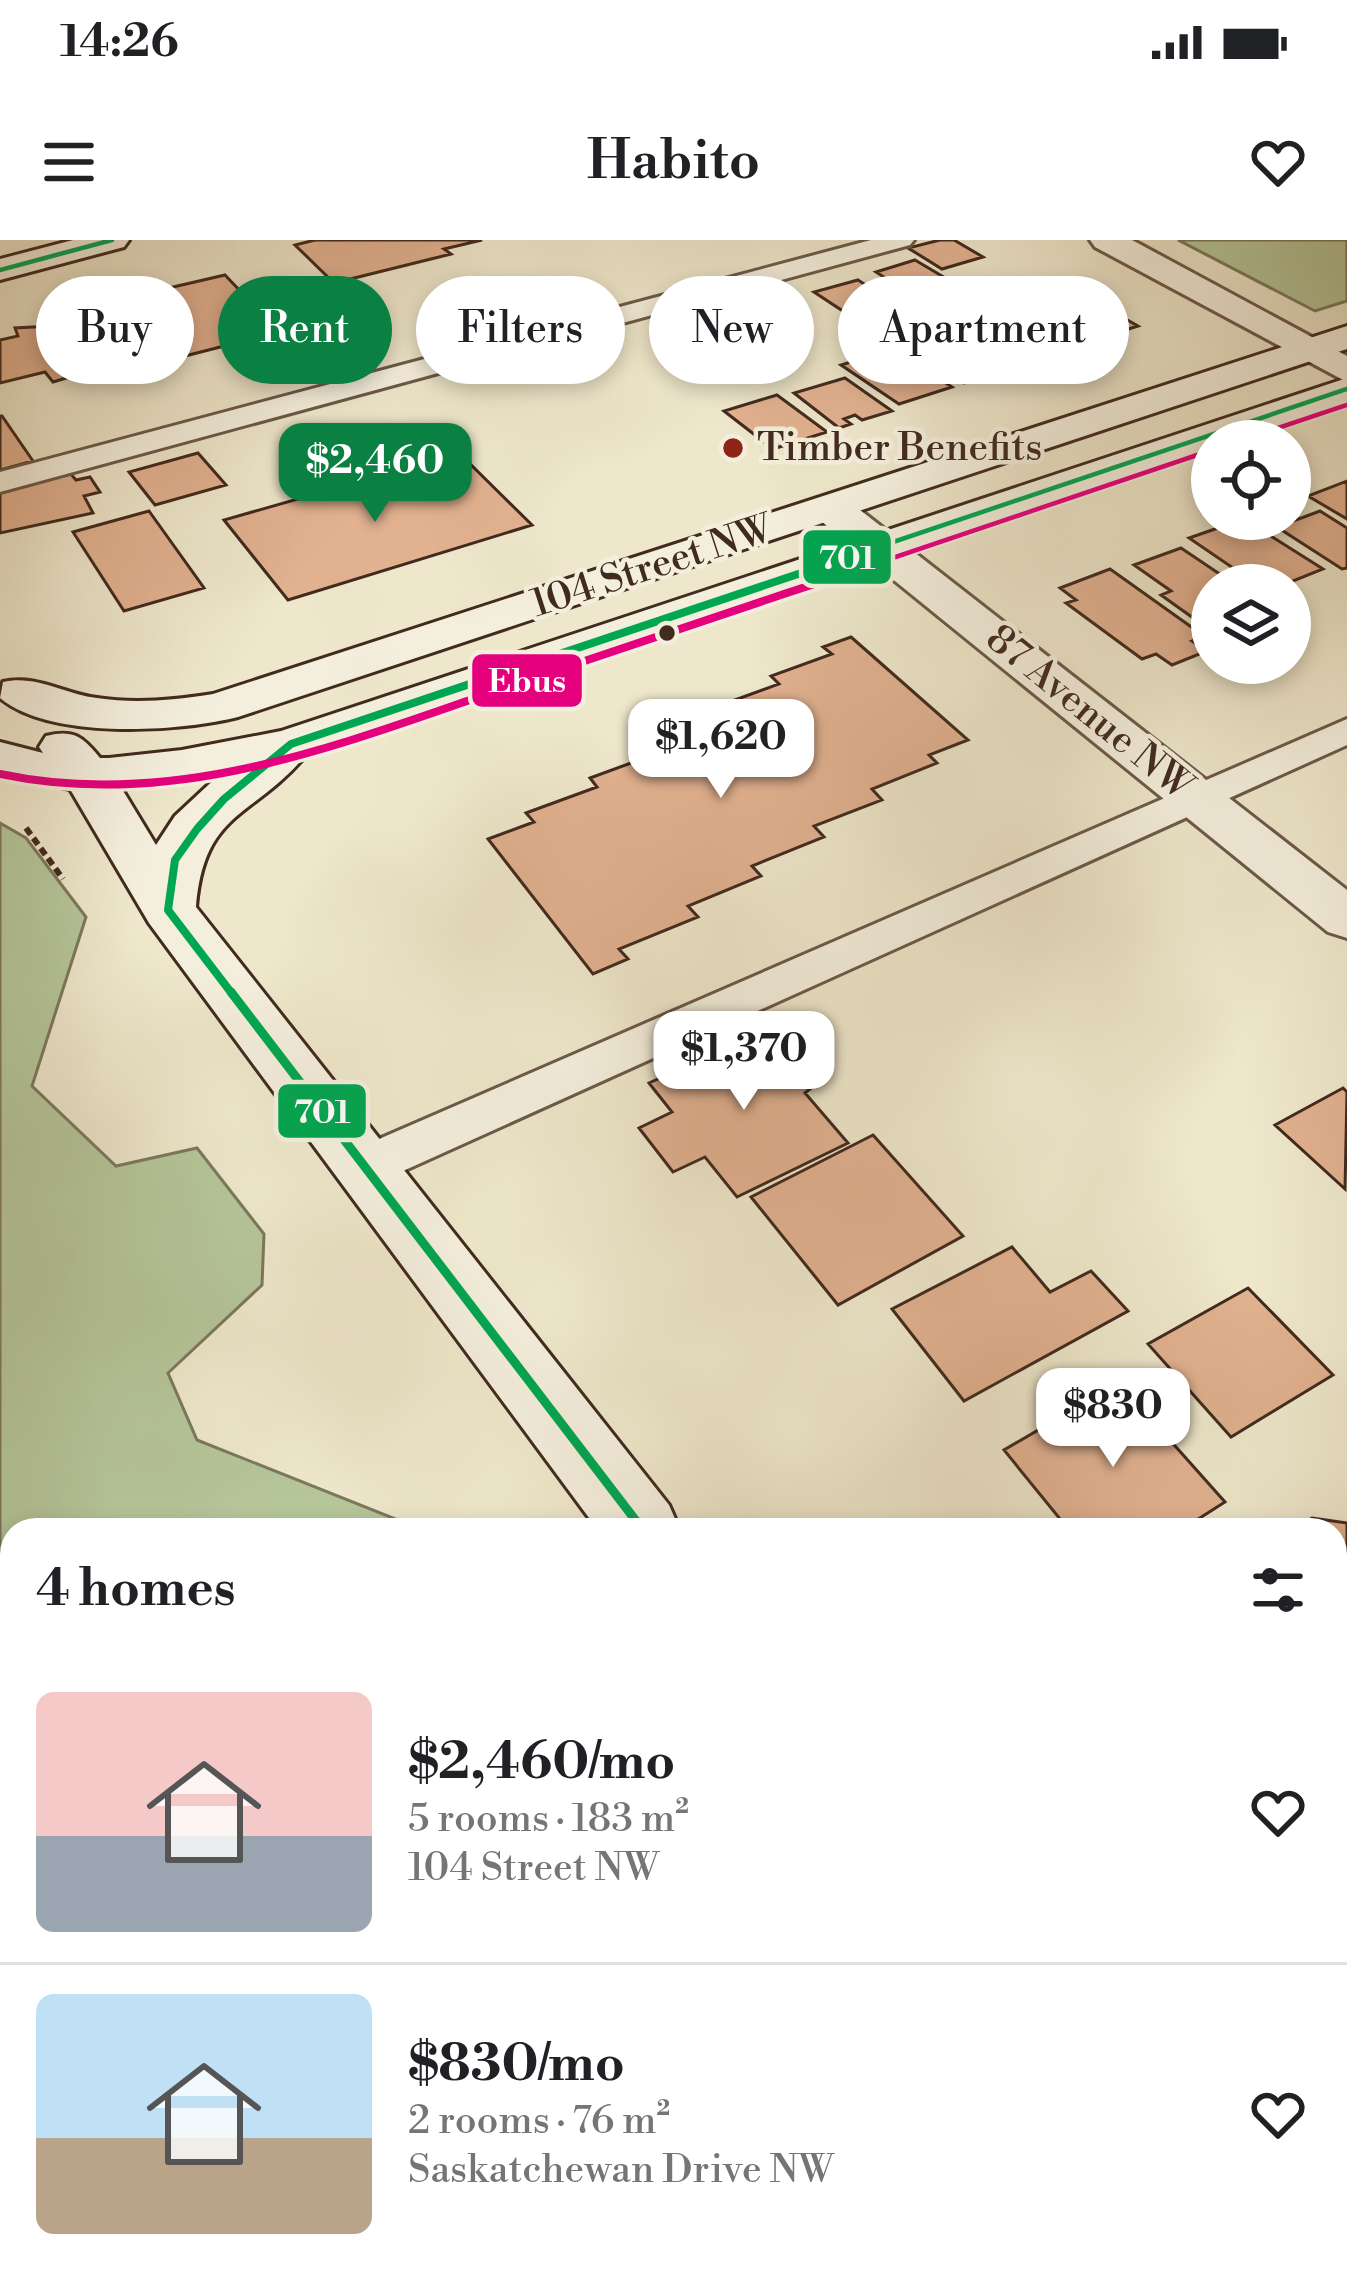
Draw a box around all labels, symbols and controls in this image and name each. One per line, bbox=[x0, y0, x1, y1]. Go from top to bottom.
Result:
text: 14:26 bbox=[60, 14, 179, 71]
text: Habito bbox=[587, 128, 760, 196]
icon: menu bbox=[36, 129, 102, 195]
icon: heart bbox=[1245, 129, 1311, 195]
chip: Buy bbox=[36, 276, 194, 384]
chip: Rent bbox=[218, 276, 392, 384]
chip: Filters bbox=[416, 276, 625, 384]
chip: New bbox=[649, 276, 814, 384]
chip: Apartment bbox=[838, 276, 1129, 384]
map controls bbox=[1191, 420, 1311, 684]
button: locate bbox=[1191, 420, 1311, 540]
pin: $2,460 bbox=[277, 423, 473, 525]
place label: Timber Benefits bbox=[757, 424, 1042, 473]
marker: Timber Benefits bbox=[720, 435, 746, 461]
text: $2,460 bbox=[306, 437, 444, 486]
street label: 104 Street NW bbox=[525, 504, 780, 629]
line badge: 701 bbox=[801, 528, 893, 586]
text: 701 bbox=[818, 539, 876, 580]
button: layers bbox=[1191, 564, 1311, 684]
street label: 87 Avenue NW bbox=[976, 615, 1204, 812]
unlabelled marker bbox=[656, 622, 678, 644]
line badge: Ebus bbox=[470, 652, 584, 709]
text: Ebus bbox=[488, 662, 566, 703]
pin: $1,620 bbox=[623, 699, 819, 801]
text: $1,620 bbox=[655, 713, 787, 762]
pin: $1,370 bbox=[646, 1011, 842, 1113]
text: $1,370 bbox=[680, 1025, 808, 1074]
line badge: 701 bbox=[276, 1082, 368, 1140]
text: 701 bbox=[293, 1093, 351, 1134]
pin: $830 bbox=[1042, 1368, 1184, 1470]
text: $830 bbox=[1063, 1382, 1163, 1431]
icon: filters bbox=[1245, 1557, 1311, 1623]
text: 4 homes bbox=[36, 1558, 236, 1622]
text: $2,460/mo bbox=[408, 1731, 675, 1795]
icon: home bbox=[132, 1740, 276, 1884]
icon: heart bbox=[1245, 1779, 1311, 1845]
text: 5 rooms · 183 m² bbox=[408, 1795, 689, 1844]
text: 104 Street NW bbox=[408, 1844, 659, 1893]
text: $830/mo bbox=[408, 2033, 625, 2097]
icon: home bbox=[132, 2042, 276, 2186]
icon: heart bbox=[1245, 2081, 1311, 2147]
text: 2 rooms · 76 m² bbox=[408, 2097, 670, 2146]
text: Saskatchewan Drive NW bbox=[408, 2146, 834, 2195]

